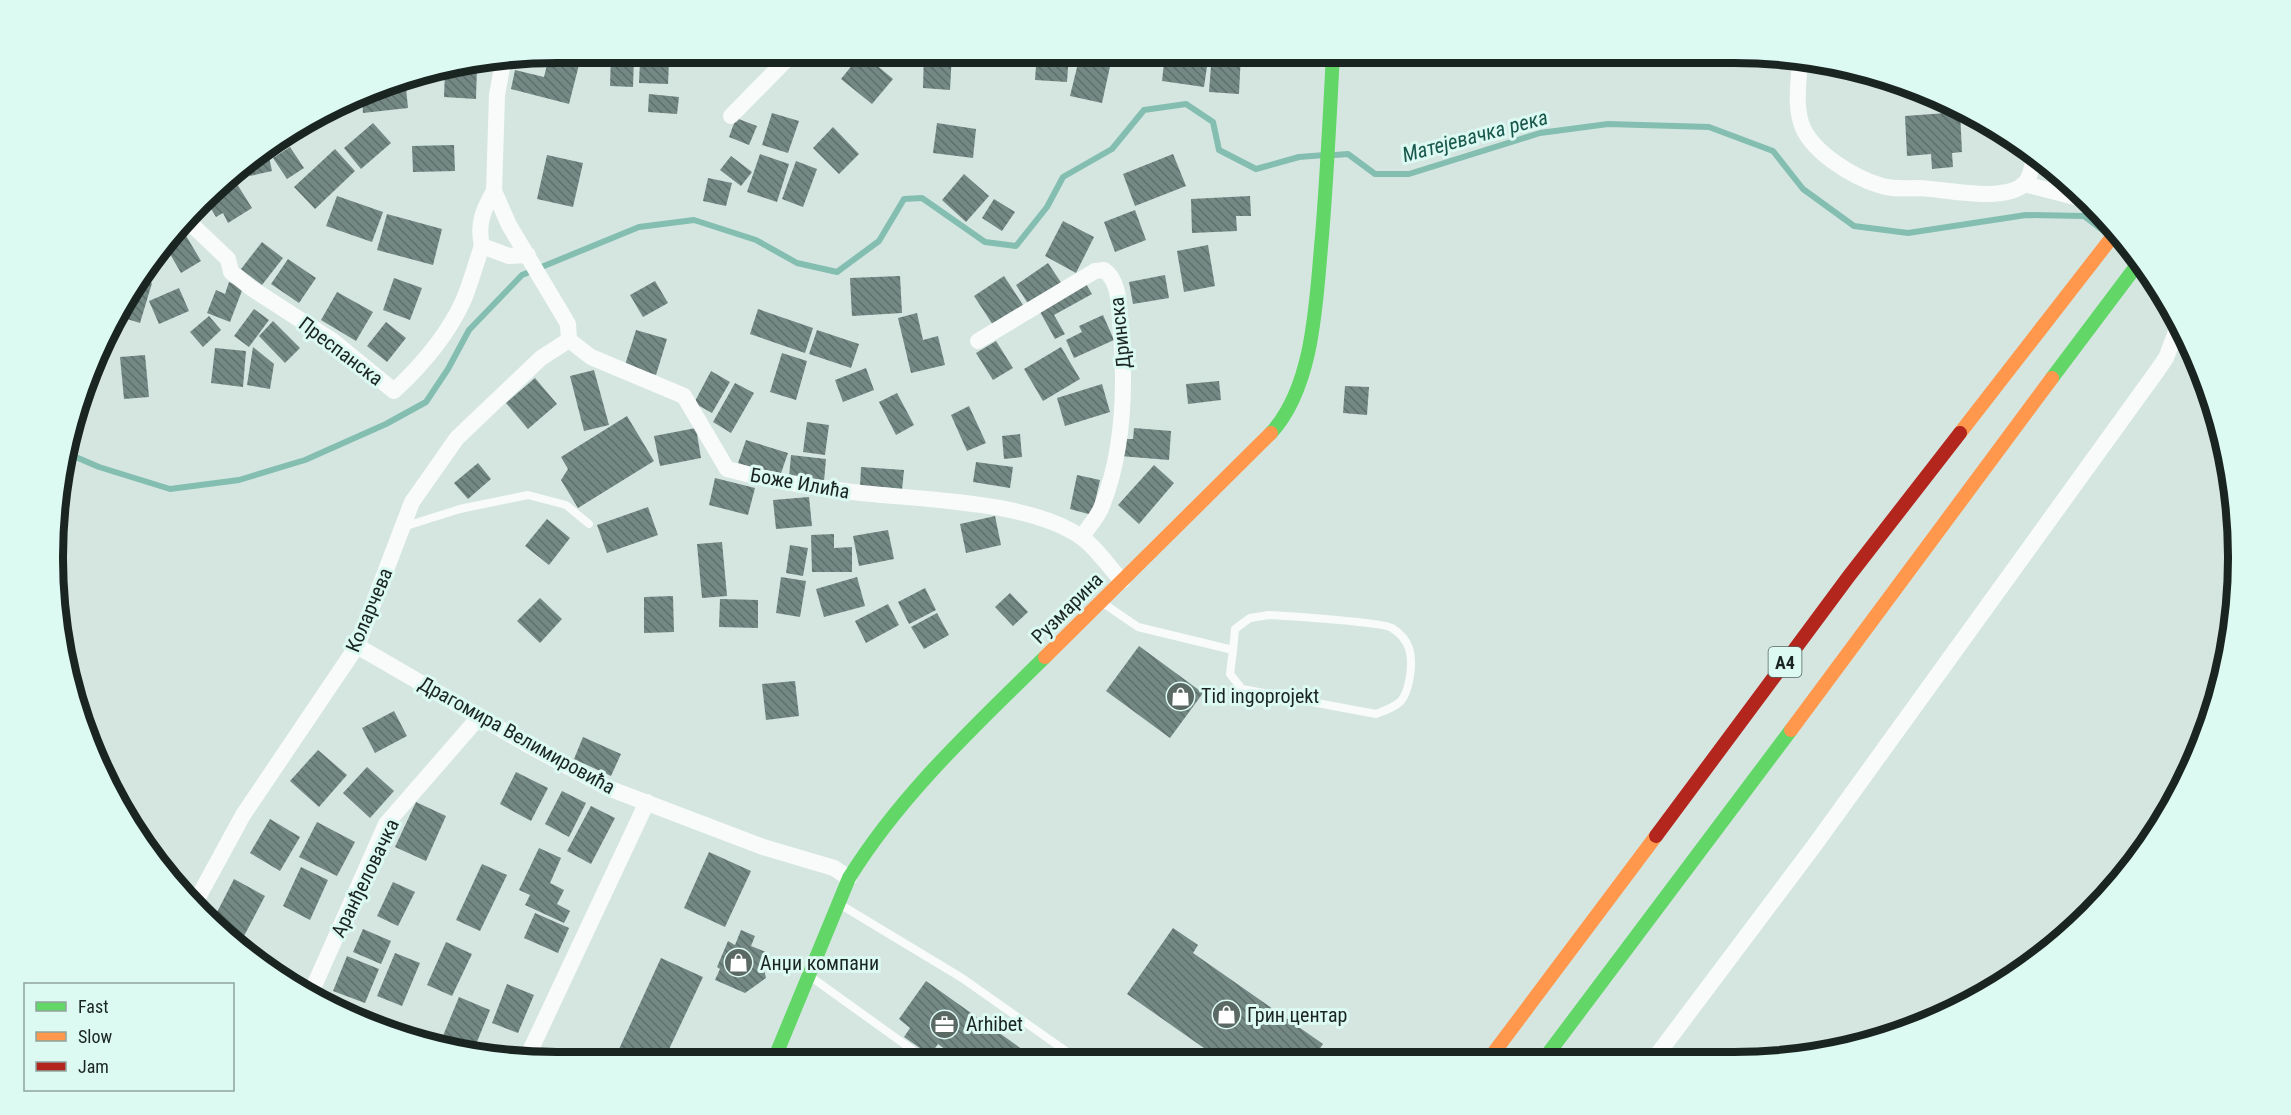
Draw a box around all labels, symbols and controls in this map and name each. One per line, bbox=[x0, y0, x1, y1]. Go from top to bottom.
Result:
water label: Матејевачка река bbox=[1400, 105, 1550, 167]
street label: Дринска bbox=[1104, 296, 1136, 370]
street label: Преспанска bbox=[294, 312, 388, 390]
street label: Боже Илића bbox=[748, 462, 852, 504]
street label: Коларчева bbox=[341, 564, 397, 656]
street label: Рузмарина bbox=[1026, 567, 1108, 649]
road number: A4 bbox=[1768, 647, 1802, 677]
street label: Драгомира Велимировића bbox=[415, 671, 619, 799]
shop icon: Tid ingoprojekt bbox=[1164, 680, 1196, 712]
place label: Tid ingoprojekt bbox=[1201, 684, 1319, 708]
street label: Аранђеловачка bbox=[326, 815, 404, 941]
shop icon: Анџи компани bbox=[723, 947, 755, 979]
place label: Анџи компани bbox=[760, 951, 879, 975]
legend bbox=[24, 983, 234, 1091]
text: Fast bbox=[78, 996, 109, 1017]
shop icon: Грин центар bbox=[1210, 999, 1242, 1031]
place label: Грин центар bbox=[1247, 1003, 1347, 1027]
office icon: Arhibet bbox=[929, 1008, 961, 1040]
place label: Arhibet bbox=[966, 1012, 1023, 1036]
text: Slow bbox=[78, 1026, 113, 1047]
text: Jam bbox=[78, 1056, 109, 1077]

